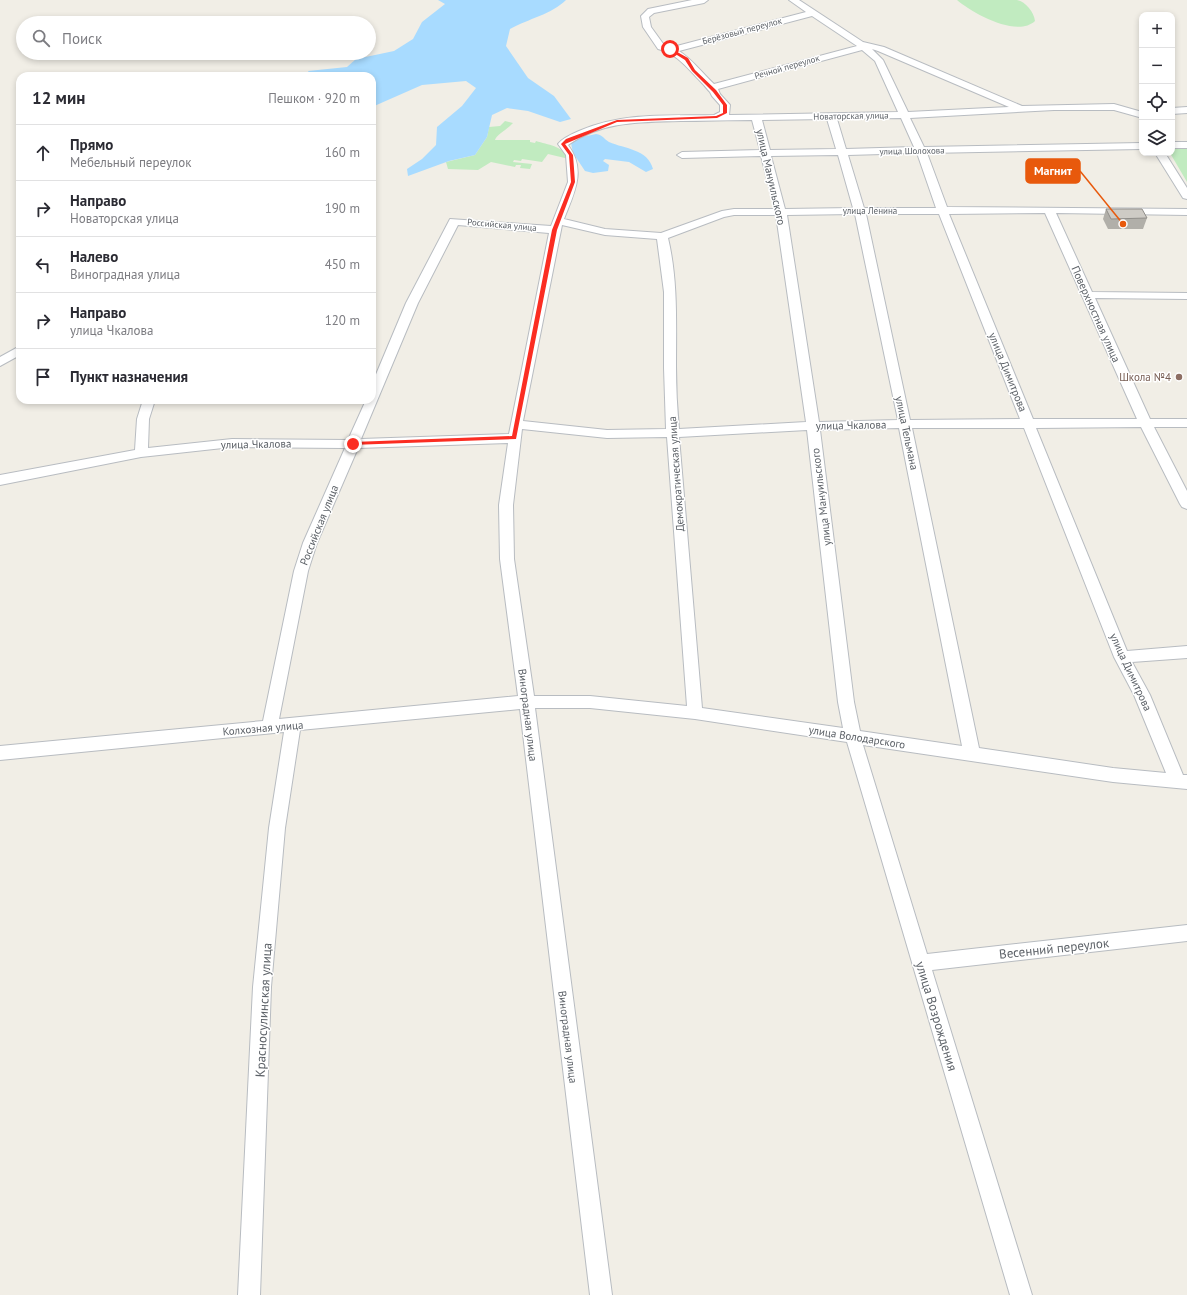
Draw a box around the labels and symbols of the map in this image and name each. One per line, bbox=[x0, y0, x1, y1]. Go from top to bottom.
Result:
street label: Берёзовый переулок bbox=[701, 14, 784, 46]
route start bbox=[661, 40, 679, 58]
street label: Речной переулок bbox=[753, 52, 821, 81]
street label: Новаторская улица bbox=[813, 109, 889, 122]
street label: улица Мануильского bbox=[753, 127, 789, 227]
street label: улица Шолохова bbox=[879, 144, 945, 157]
callout: Магнит bbox=[1026, 159, 1080, 183]
text: Магнит bbox=[1034, 163, 1072, 178]
street label: улица Ленина bbox=[843, 205, 897, 216]
street label: Российская улица bbox=[467, 216, 537, 233]
street label: Поверхностная улица bbox=[1068, 264, 1124, 364]
street label: улица Димитрова bbox=[986, 330, 1030, 414]
place label: Школа №4 bbox=[1119, 370, 1171, 384]
marker: Школа №4 bbox=[1174, 372, 1184, 382]
street label: улица Тельмана bbox=[892, 395, 922, 471]
street label: Демократическая улица bbox=[665, 416, 687, 532]
street label: улица Чкалова bbox=[816, 417, 886, 433]
route end bbox=[344, 435, 362, 453]
street label: улица Чкалова bbox=[221, 436, 291, 452]
street label: улица Мануильского bbox=[808, 447, 834, 547]
street label: Российская улица bbox=[297, 483, 341, 567]
street label: улица Димитрова bbox=[1107, 631, 1155, 713]
street label: Виноградная улица bbox=[515, 668, 541, 762]
street label: Колхозная улица bbox=[222, 717, 304, 739]
street label: улица Володарского bbox=[808, 722, 906, 752]
street label: Весенний переулок bbox=[998, 934, 1111, 963]
street label: Красносулинская улица bbox=[251, 942, 276, 1078]
street label: улица Возрождения bbox=[912, 959, 961, 1073]
street label: Виноградная улица bbox=[555, 990, 581, 1084]

